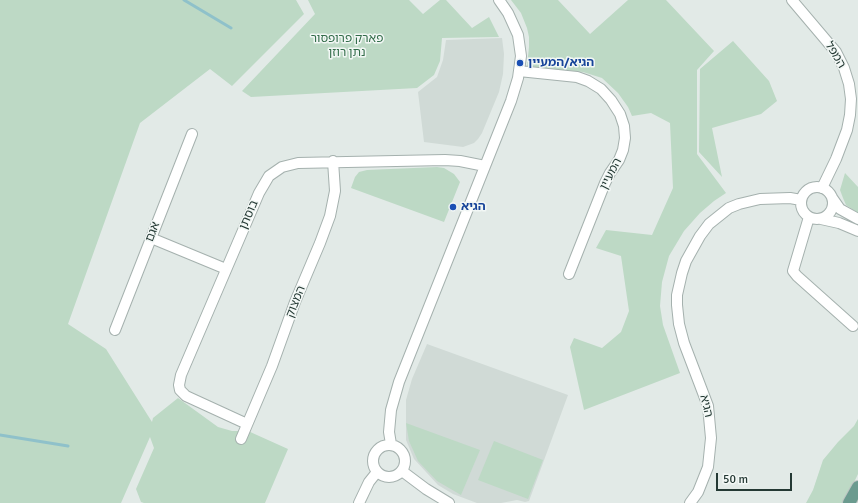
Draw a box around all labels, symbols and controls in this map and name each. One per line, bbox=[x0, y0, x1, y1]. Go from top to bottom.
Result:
park label: פארק פרופסור נתן רוזן bbox=[311, 32, 383, 60]
street label: המפל bbox=[821, 39, 849, 71]
place label: הגיא/המעיין bbox=[528, 56, 594, 70]
marker: הגיא/המעיין bbox=[515, 58, 525, 68]
street label: המעיין bbox=[597, 156, 625, 192]
street label: בוסתן bbox=[236, 198, 262, 232]
place label: הגיא bbox=[461, 200, 486, 214]
marker: הגיא bbox=[448, 202, 458, 212]
street label: אגם bbox=[143, 220, 163, 244]
street label: המצוק bbox=[283, 284, 309, 320]
street label: הגיא bbox=[696, 393, 716, 419]
scale bar bbox=[718, 465, 794, 491]
text: 50 m bbox=[723, 472, 748, 487]

